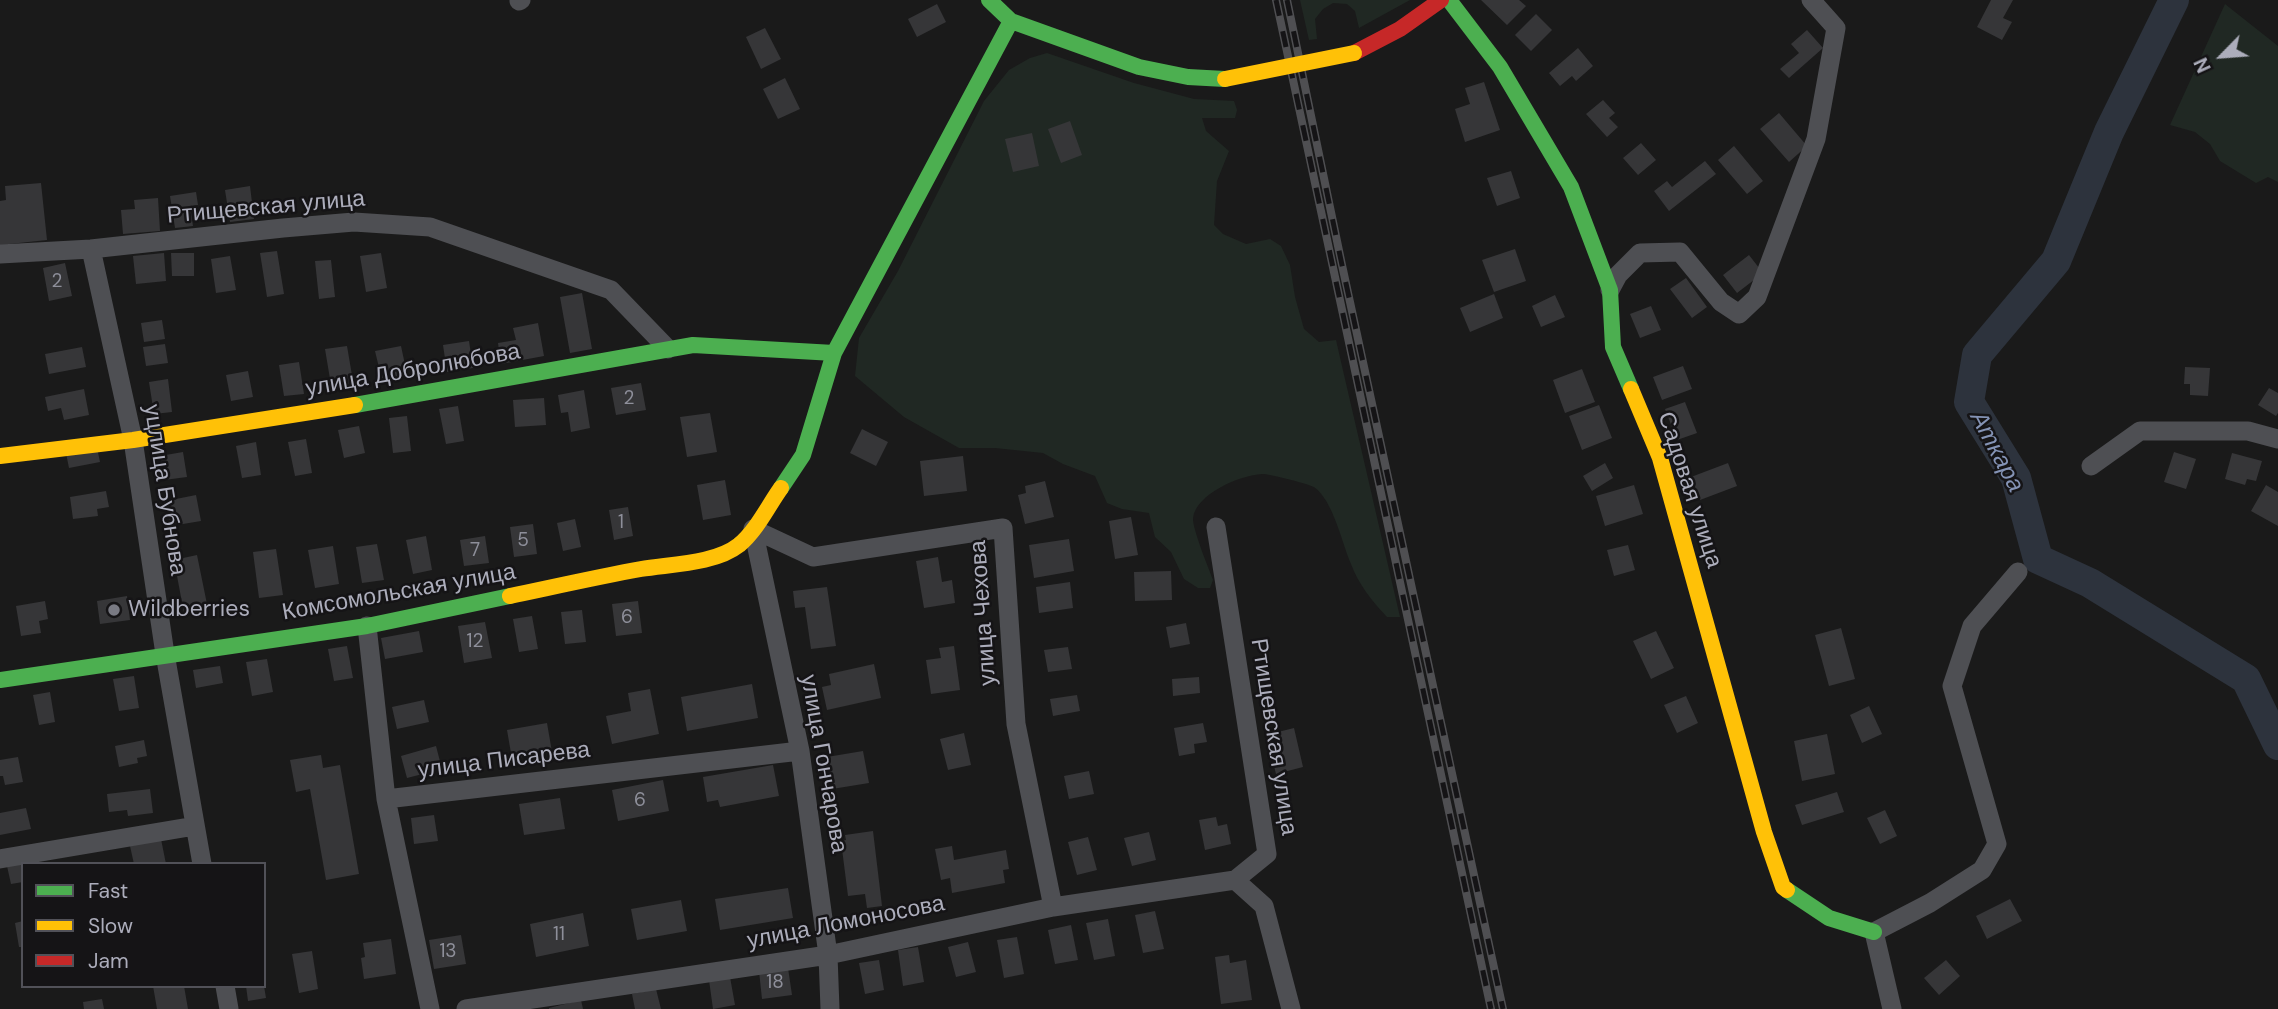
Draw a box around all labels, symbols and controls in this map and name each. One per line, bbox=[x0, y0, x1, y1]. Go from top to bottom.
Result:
north arrow bbox=[2187, 21, 2257, 91]
text: N bbox=[2188, 54, 2217, 77]
street label: Ртищевская улица bbox=[166, 186, 366, 230]
house number: 2 bbox=[52, 271, 62, 293]
street label: улица Добролюбова bbox=[303, 339, 523, 403]
house number: 2 bbox=[624, 388, 634, 410]
street label: уцлица Бубнова bbox=[137, 403, 191, 577]
water label: Аткара bbox=[1963, 407, 2029, 497]
street label: Садовая улица bbox=[1651, 408, 1727, 572]
house number: 1 bbox=[618, 512, 624, 534]
house number: 5 bbox=[517, 530, 529, 552]
street label: улица Чехова bbox=[965, 539, 1003, 687]
house number: 7 bbox=[470, 540, 480, 562]
street label: Комсомольская улица bbox=[280, 559, 518, 627]
place label: Wildberries bbox=[128, 596, 250, 624]
marker: Wildberries bbox=[106, 602, 122, 618]
house number: 6 bbox=[621, 607, 633, 629]
house number: 12 bbox=[467, 631, 483, 653]
street label: Ртищевская улица bbox=[1244, 637, 1302, 837]
street label: улица Гончарова bbox=[794, 673, 852, 855]
street label: улица Писарева bbox=[416, 737, 592, 785]
house number: 6 bbox=[634, 790, 646, 812]
legend bbox=[21, 862, 266, 988]
text: Fast bbox=[88, 877, 128, 905]
street label: улица Ломоносова bbox=[745, 890, 947, 956]
text: Slow bbox=[88, 912, 133, 940]
house number: 11 bbox=[553, 924, 565, 946]
house number: 13 bbox=[439, 941, 457, 963]
text: Jam bbox=[88, 947, 129, 975]
house number: 18 bbox=[766, 972, 784, 994]

